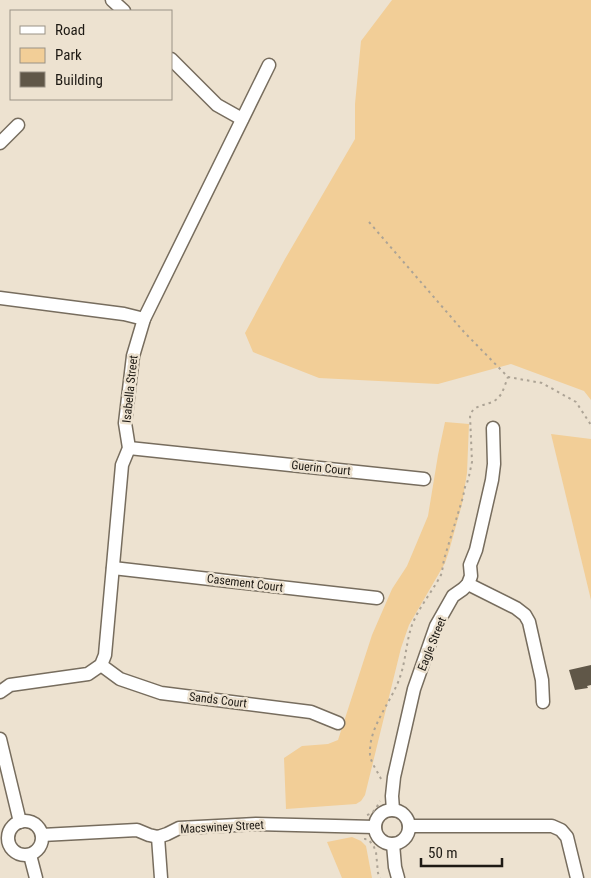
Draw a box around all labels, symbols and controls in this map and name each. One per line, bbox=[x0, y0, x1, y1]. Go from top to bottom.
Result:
legend bbox=[10, 10, 172, 100]
text: Road bbox=[55, 21, 85, 39]
text: Park bbox=[55, 46, 82, 64]
text: Building bbox=[55, 71, 103, 89]
street label: Isabella Street bbox=[119, 354, 141, 423]
street label: Guerin Court bbox=[291, 458, 352, 478]
street label: Casement Court bbox=[206, 571, 284, 595]
street label: Eagle Street bbox=[415, 615, 449, 673]
street label: Sands Court bbox=[188, 690, 248, 711]
street label: Macswiney Street bbox=[180, 818, 265, 836]
scale bar bbox=[421, 836, 502, 868]
text: 50 m bbox=[428, 844, 458, 862]

